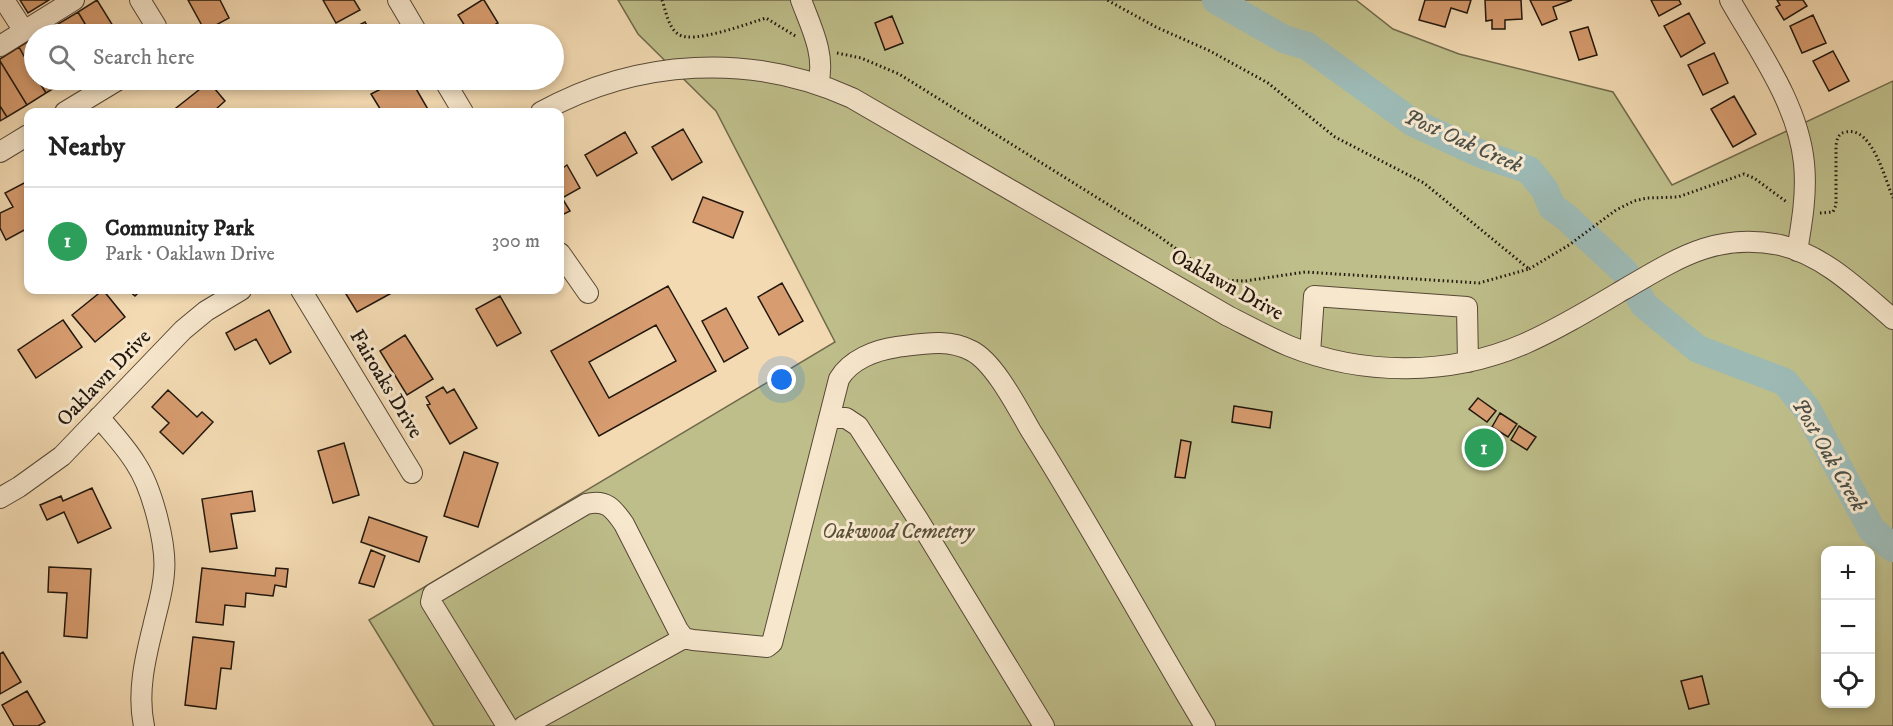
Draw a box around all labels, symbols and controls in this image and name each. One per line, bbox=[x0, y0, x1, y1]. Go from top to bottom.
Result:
search box bbox=[24, 24, 564, 90]
icon: search bbox=[45, 41, 78, 74]
text: Search here bbox=[93, 44, 195, 71]
water label: Post Oak Creek bbox=[1400, 103, 1527, 179]
text: Nearby bbox=[48, 131, 125, 164]
text: Community Park bbox=[105, 215, 254, 242]
text: 1 bbox=[64, 229, 71, 254]
text: 300 m bbox=[492, 229, 540, 254]
text: Park · Oaklawn Drive bbox=[105, 242, 275, 267]
street label: Oaklawn Drive bbox=[1166, 243, 1288, 327]
street label: Oaklawn Drive bbox=[51, 324, 157, 432]
street label: Fairoaks Drive bbox=[343, 325, 429, 443]
your location bbox=[767, 365, 796, 394]
water label: Post Oak Creek bbox=[1786, 393, 1873, 517]
pin: 1 bbox=[1464, 426, 1504, 470]
park label: Oakwood Cemetery bbox=[822, 519, 976, 545]
map controls bbox=[1821, 546, 1875, 708]
button: + bbox=[1821, 546, 1875, 600]
button: − bbox=[1821, 600, 1875, 654]
button: locate bbox=[1821, 654, 1875, 708]

